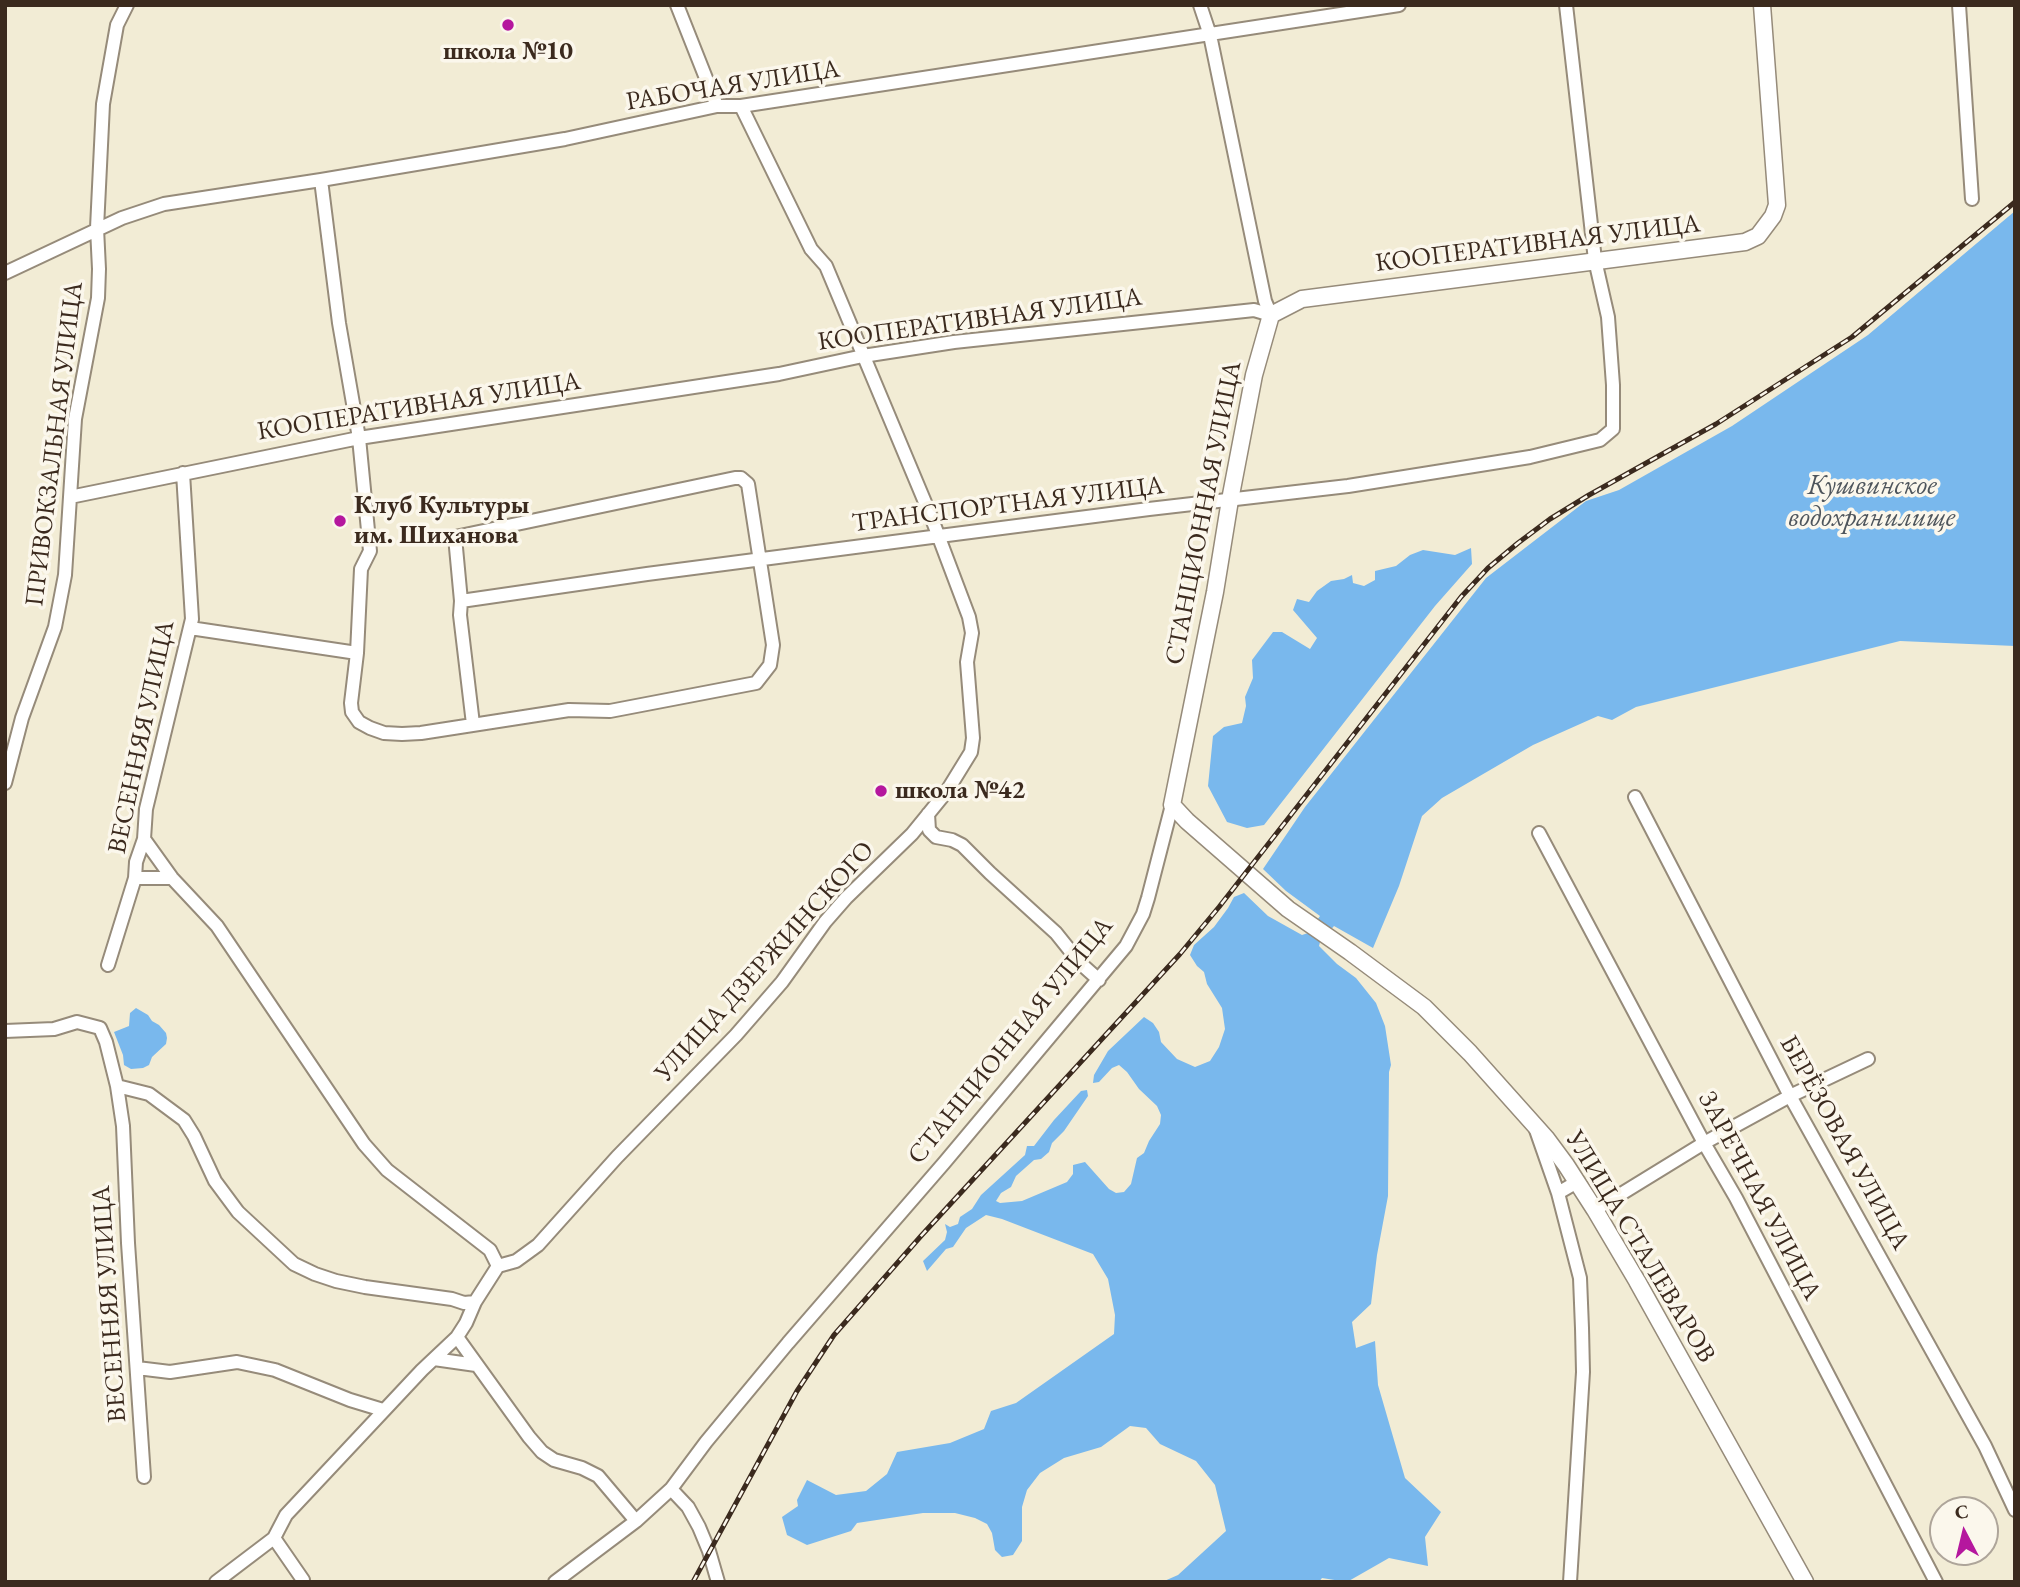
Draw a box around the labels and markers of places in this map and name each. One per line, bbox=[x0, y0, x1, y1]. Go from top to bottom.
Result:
marker: школа №10 bbox=[500, 17, 516, 33]
place label: школа №10 bbox=[443, 36, 573, 68]
place label: Клуб Культуры им. Шиханова bbox=[354, 490, 529, 552]
marker: Клуб Культуры им. Шиханова bbox=[332, 513, 348, 529]
place label: школа №42 bbox=[895, 775, 1025, 807]
marker: школа №42 bbox=[873, 783, 889, 799]

